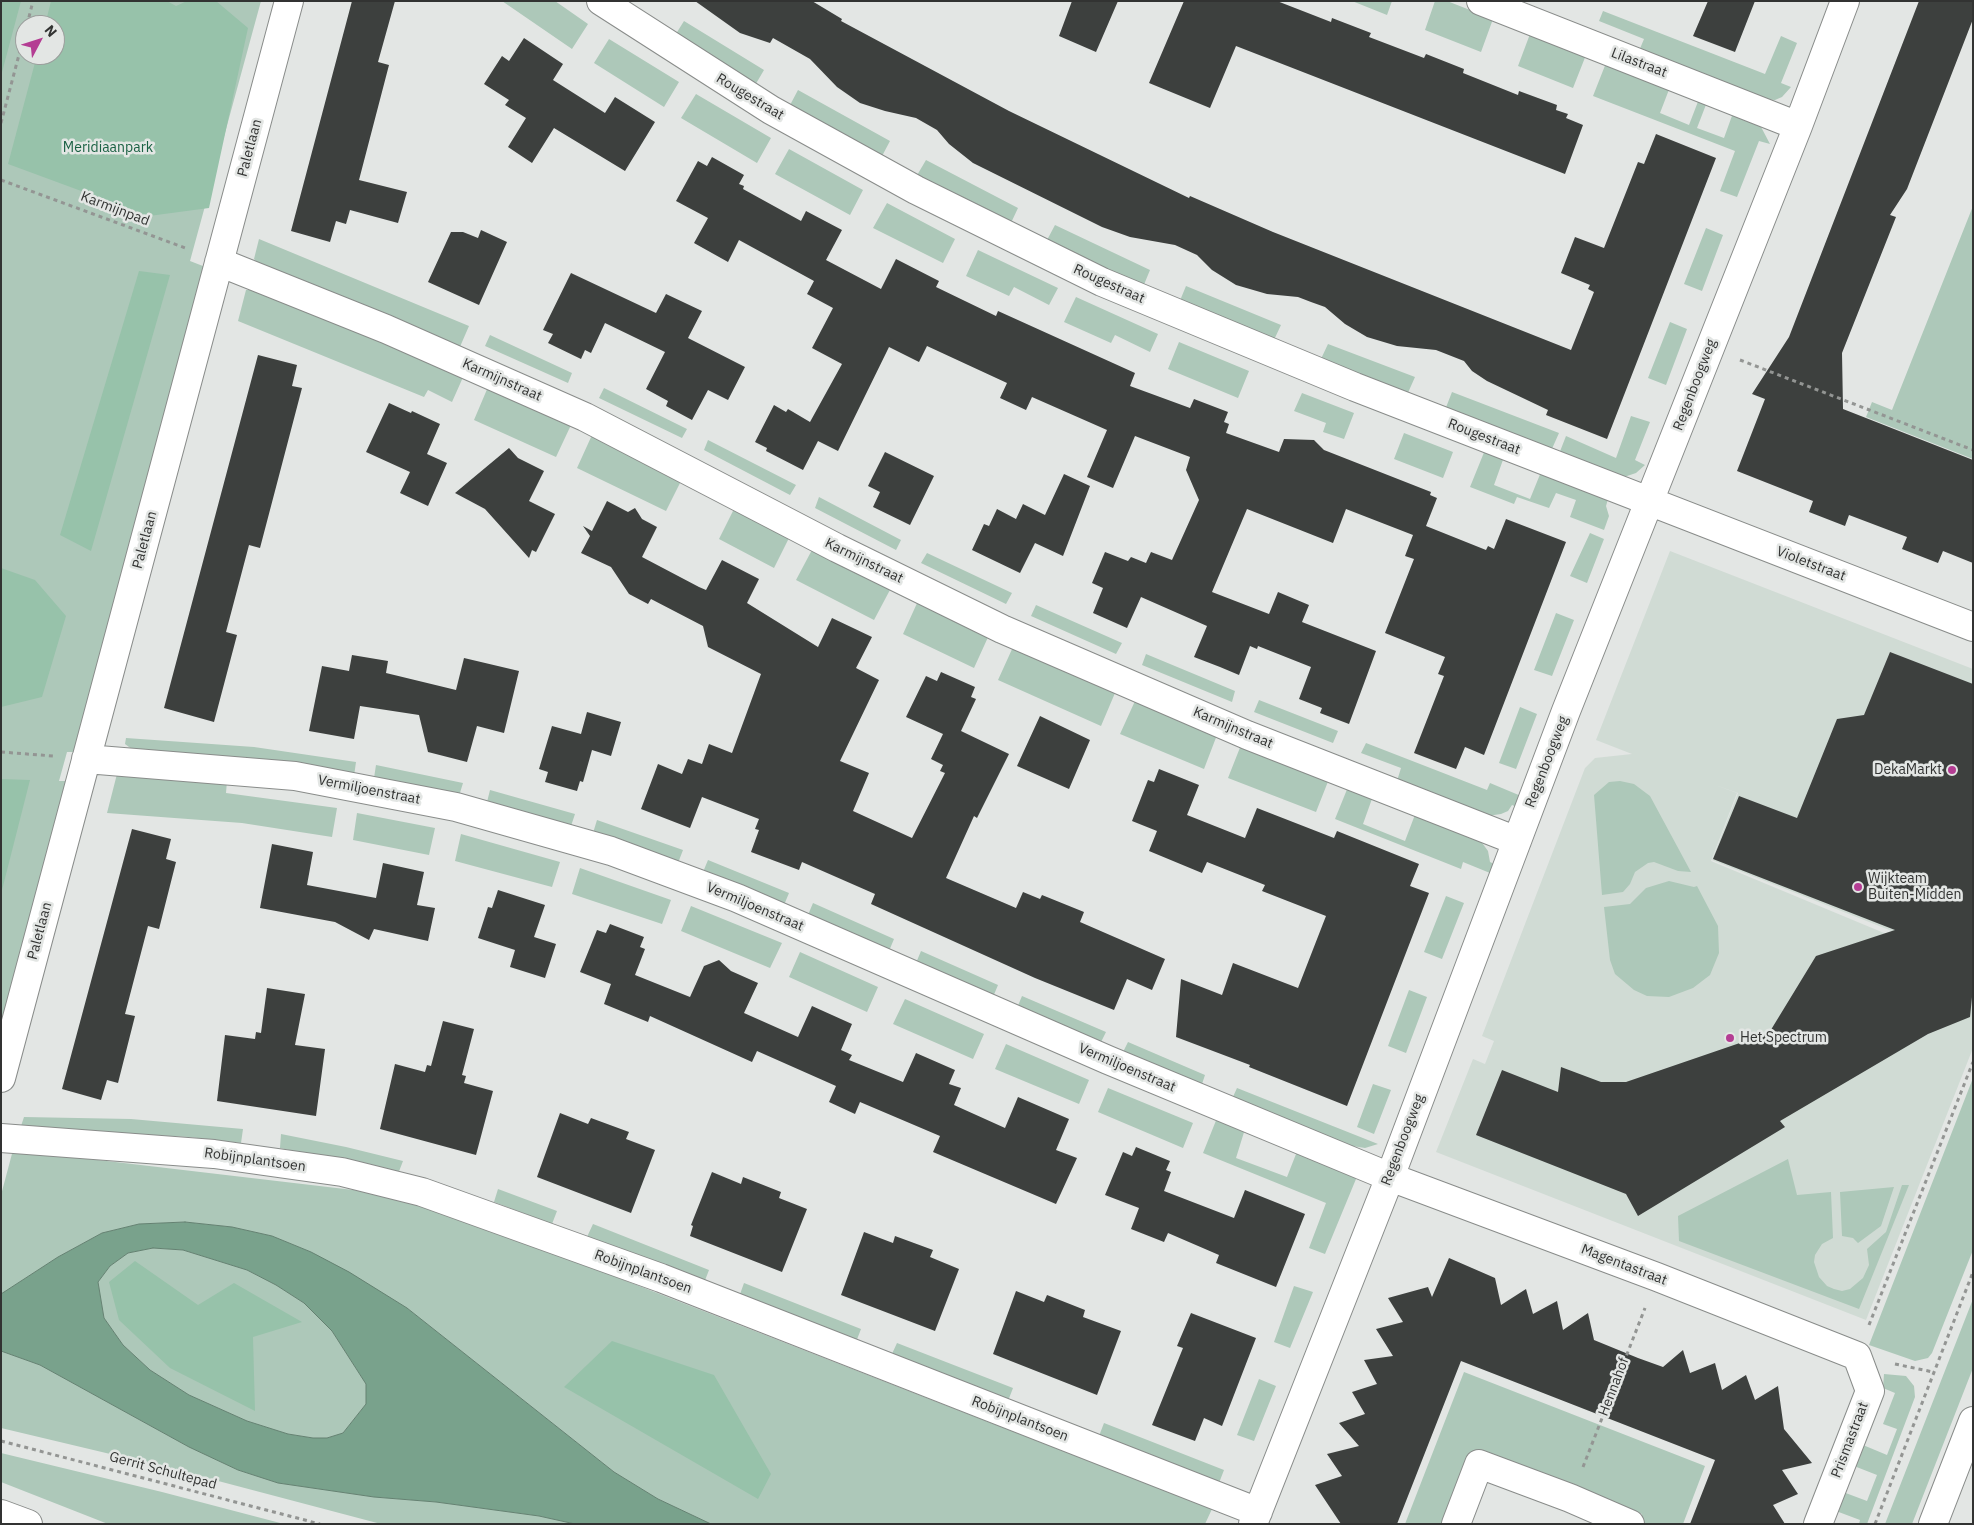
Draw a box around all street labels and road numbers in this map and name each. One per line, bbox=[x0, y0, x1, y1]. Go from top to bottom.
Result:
street label: Lilastraat bbox=[1609, 45, 1669, 81]
street label: Rougestraat bbox=[713, 70, 787, 124]
street label: Paletlaan bbox=[234, 117, 266, 179]
street label: Karmijnpad bbox=[78, 188, 152, 230]
street label: Rougestraat bbox=[1071, 261, 1147, 307]
street label: Regenboogweg bbox=[1670, 337, 1720, 433]
street label: Karmijnstraat bbox=[460, 355, 544, 405]
street label: Rougestraat bbox=[1445, 416, 1523, 458]
street label: Paletlaan bbox=[129, 509, 161, 571]
street label: Karmijnstraat bbox=[822, 535, 906, 587]
street label: Violetstraat bbox=[1774, 543, 1848, 585]
street label: Karmijnstraat bbox=[1191, 704, 1275, 752]
street label: Regenboogweg bbox=[1522, 714, 1572, 810]
street label: Vermiljoenstraat bbox=[316, 772, 422, 808]
street label: Vermiljoenstraat bbox=[704, 879, 806, 935]
street label: Paletlaan bbox=[24, 900, 56, 962]
street label: Vermiljoenstraat bbox=[1076, 1040, 1178, 1096]
street label: Regenboogweg bbox=[1378, 1092, 1428, 1188]
street label: Robijnplantsoen bbox=[203, 1145, 307, 1175]
street label: Magentastraat bbox=[1579, 1241, 1669, 1289]
street label: Robijnplantsoen bbox=[592, 1247, 694, 1297]
street label: Hennahof bbox=[1595, 1355, 1633, 1419]
street label: Robijnplantsoen bbox=[969, 1393, 1071, 1445]
street label: Prismastraat bbox=[1828, 1400, 1872, 1480]
street label: Gerrit Schultepad bbox=[107, 1449, 219, 1493]

